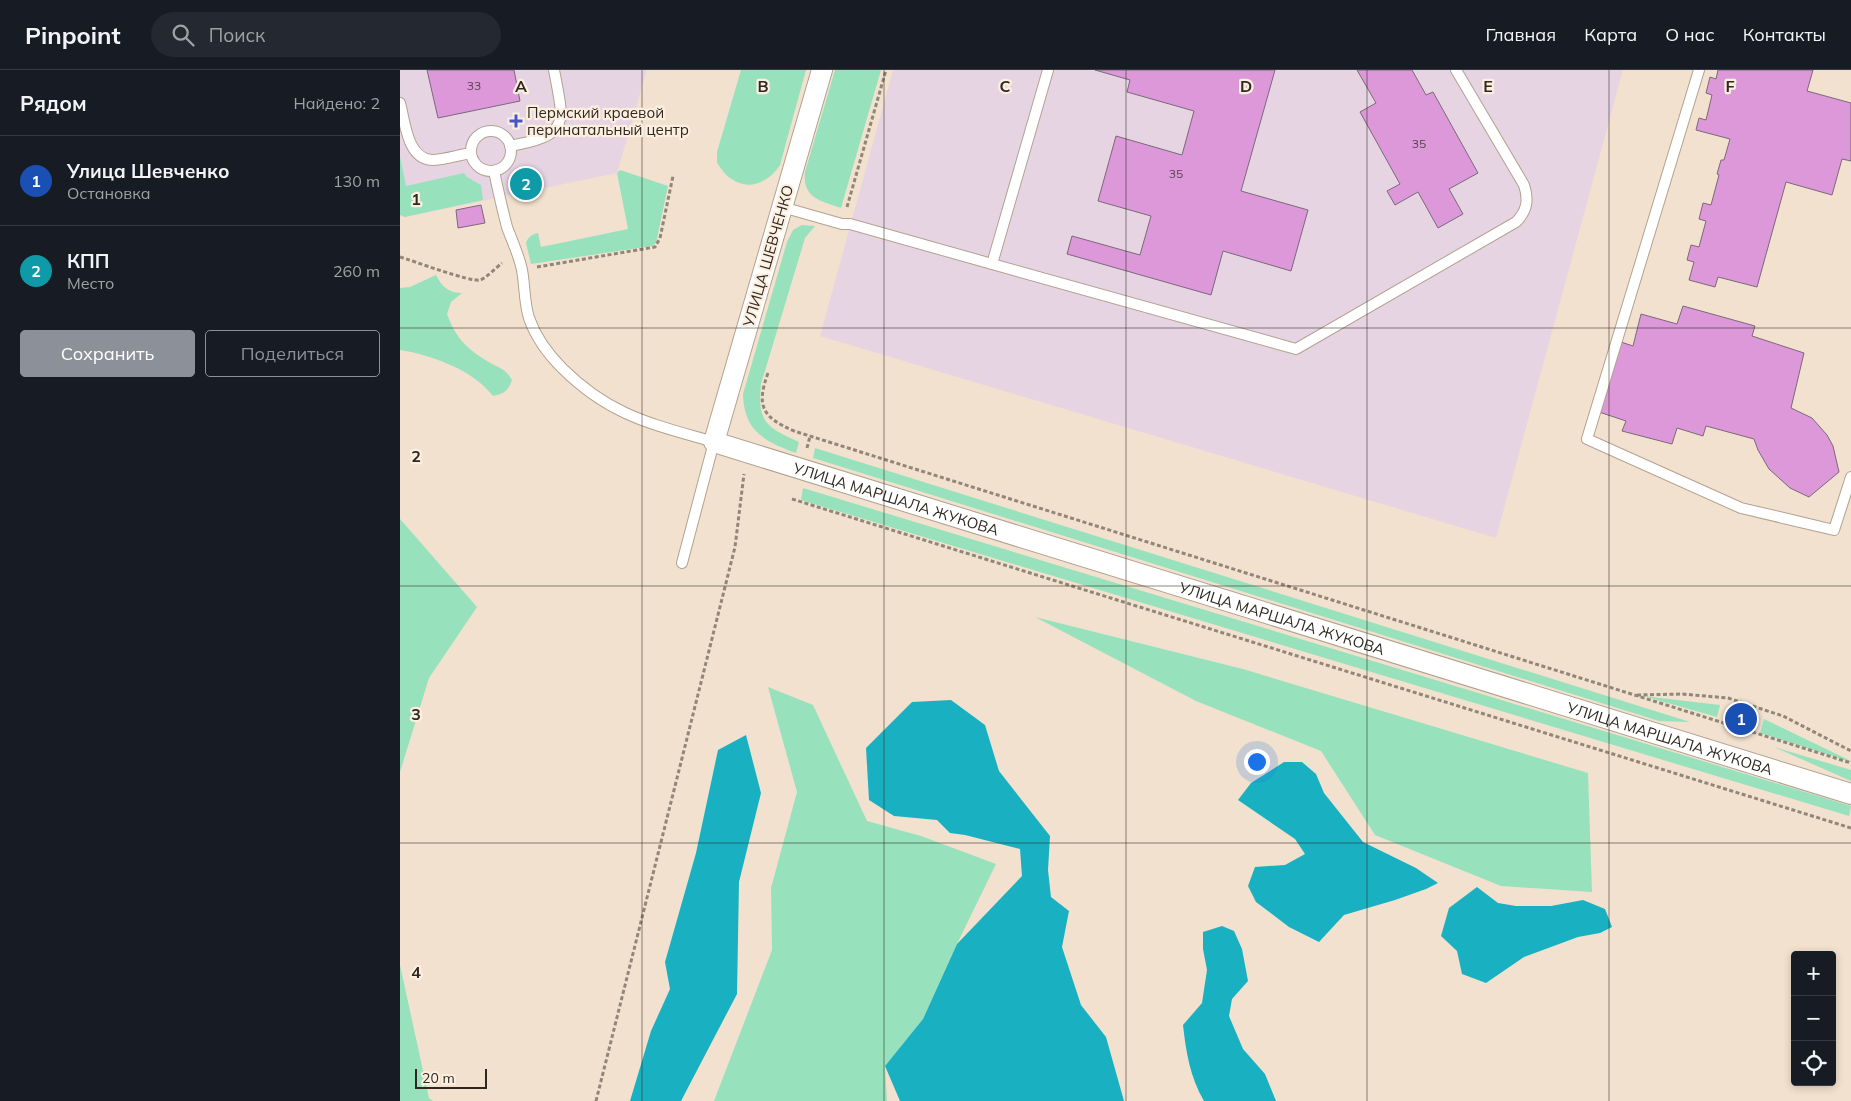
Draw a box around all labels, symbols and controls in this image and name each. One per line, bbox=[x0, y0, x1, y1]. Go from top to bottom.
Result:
search box bbox=[151, 12, 501, 57]
text: Pinpoint bbox=[25, 20, 121, 50]
icon: search bbox=[169, 21, 197, 49]
text: Поиск bbox=[209, 23, 265, 47]
text: Главная bbox=[1486, 23, 1556, 46]
text: Карта bbox=[1584, 23, 1637, 46]
text: О нас bbox=[1665, 23, 1715, 46]
text: Контакты bbox=[1743, 23, 1826, 46]
text: A bbox=[515, 76, 527, 96]
text: B bbox=[757, 76, 769, 96]
text: C bbox=[1000, 76, 1011, 96]
text: D bbox=[1240, 76, 1252, 96]
text: E bbox=[1483, 76, 1493, 96]
text: F bbox=[1725, 76, 1735, 96]
house number: 33 bbox=[467, 78, 481, 93]
text: Рядом bbox=[20, 90, 87, 116]
text: Найдено: 2 bbox=[294, 93, 380, 113]
place label: Пермский краевой перинатальный центр bbox=[527, 103, 689, 139]
marker: Пермский краевой перинатальный центр bbox=[509, 114, 523, 128]
house number: 35 bbox=[1412, 136, 1426, 151]
text: Улица Шевченко bbox=[67, 159, 229, 183]
pin: 2 bbox=[510, 165, 542, 203]
house number: 35 bbox=[1169, 166, 1183, 181]
text: 1 bbox=[31, 171, 41, 191]
text: 130 m bbox=[333, 171, 380, 191]
text: Остановка bbox=[67, 183, 151, 203]
street label: УЛИЦА ШЕВЧЕНКО bbox=[738, 183, 797, 330]
text: 1 bbox=[411, 189, 421, 209]
text: КПП bbox=[67, 249, 109, 273]
text: 2 bbox=[31, 261, 41, 281]
text: 260 m bbox=[333, 261, 380, 281]
text: Место bbox=[67, 273, 114, 293]
button: Сохранить bbox=[20, 330, 195, 377]
button: Поделиться bbox=[205, 330, 380, 377]
text: 2 bbox=[411, 446, 421, 466]
street label: УЛИЦА МАРШАЛА ЖУКОВА bbox=[790, 457, 1001, 539]
street label: УЛИЦА МАРШАЛА ЖУКОВА bbox=[1176, 577, 1387, 659]
street label: УЛИЦА МАРШАЛА ЖУКОВА bbox=[1564, 697, 1775, 779]
pin: 1 bbox=[1725, 700, 1757, 738]
text: 3 bbox=[411, 704, 421, 724]
your location bbox=[1244, 749, 1270, 775]
map controls bbox=[1791, 951, 1836, 1086]
button: + bbox=[1791, 951, 1836, 996]
text: 4 bbox=[411, 962, 421, 982]
button: − bbox=[1791, 996, 1836, 1041]
button: locate bbox=[1791, 1041, 1836, 1086]
scale bar bbox=[415, 1066, 488, 1089]
text: 20 m bbox=[422, 1069, 455, 1087]

